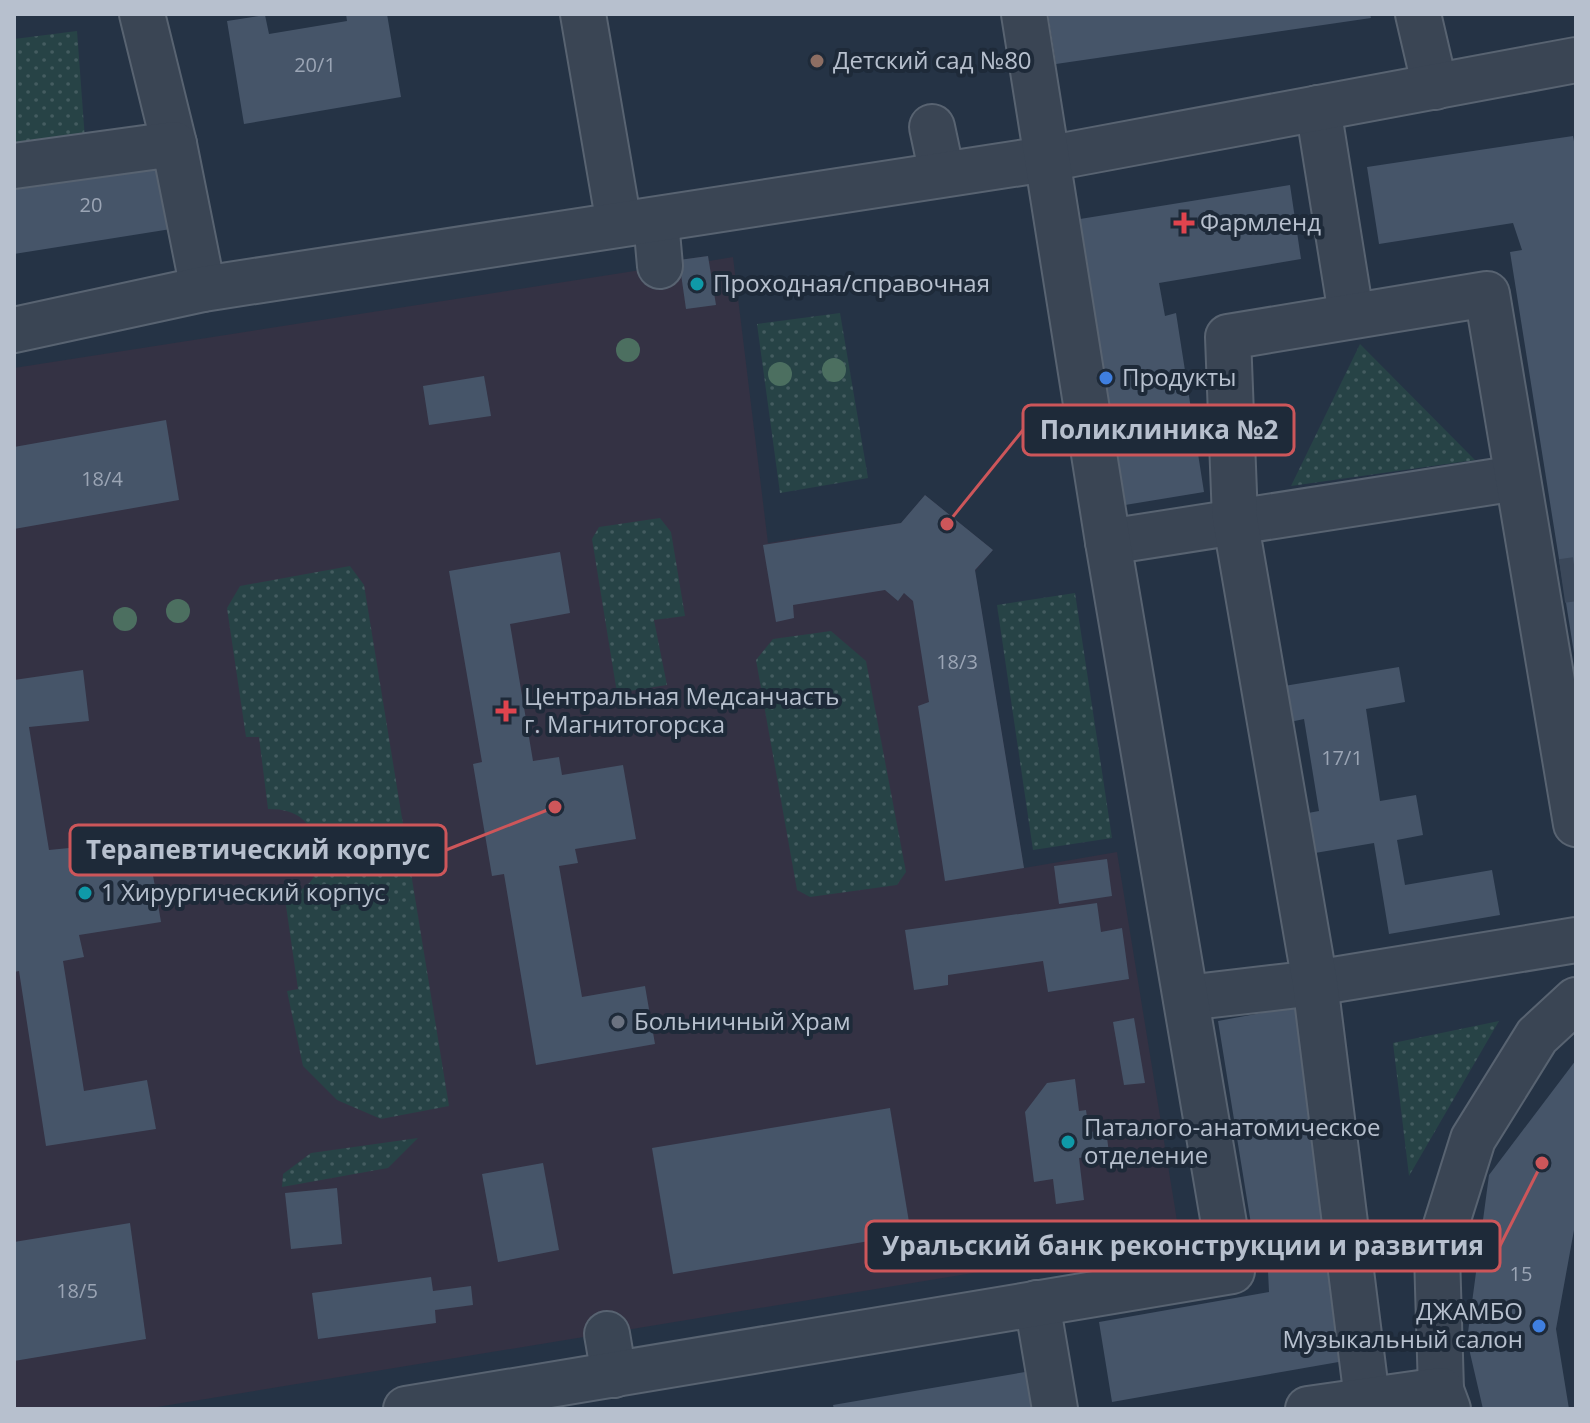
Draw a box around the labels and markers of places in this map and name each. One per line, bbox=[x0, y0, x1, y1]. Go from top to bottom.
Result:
place label: Детский сад №80 bbox=[833, 43, 1032, 76]
marker: Детский сад №80 bbox=[808, 52, 826, 70]
place label: Фармленд bbox=[1200, 205, 1321, 238]
marker: Фармленд bbox=[1175, 214, 1193, 232]
place label: Проходная/справочная bbox=[713, 266, 990, 299]
marker: Проходная/справочная bbox=[688, 275, 706, 293]
place label: Продукты bbox=[1122, 360, 1237, 393]
marker: Продукты bbox=[1097, 369, 1115, 387]
callout: Поликлиника №2 bbox=[1023, 405, 1294, 455]
place label: Центральная Медсанчасть г. Магнитогорска bbox=[524, 679, 839, 740]
marker: Центральная Медсанчасть г. Магнитогорска bbox=[495, 700, 517, 722]
callout: Терапевтический корпус bbox=[70, 825, 446, 875]
place label: 1 Хирургический корпус bbox=[101, 875, 386, 908]
marker: 1 Хирургический корпус bbox=[76, 884, 94, 902]
place label: Больничный Храм bbox=[634, 1004, 851, 1037]
marker: Больничный Храм bbox=[609, 1013, 627, 1031]
place label: Паталого-анатомическое отделение bbox=[1084, 1110, 1380, 1171]
marker: Паталого-анатомическое отделение bbox=[1059, 1133, 1077, 1151]
callout: Уральский банк реконструкции и развития bbox=[866, 1221, 1500, 1271]
place label: ДЖАМБО Музыкальный салон bbox=[1282, 1294, 1523, 1355]
marker: ДЖАМБО Музыкальный салон bbox=[1530, 1317, 1548, 1335]

